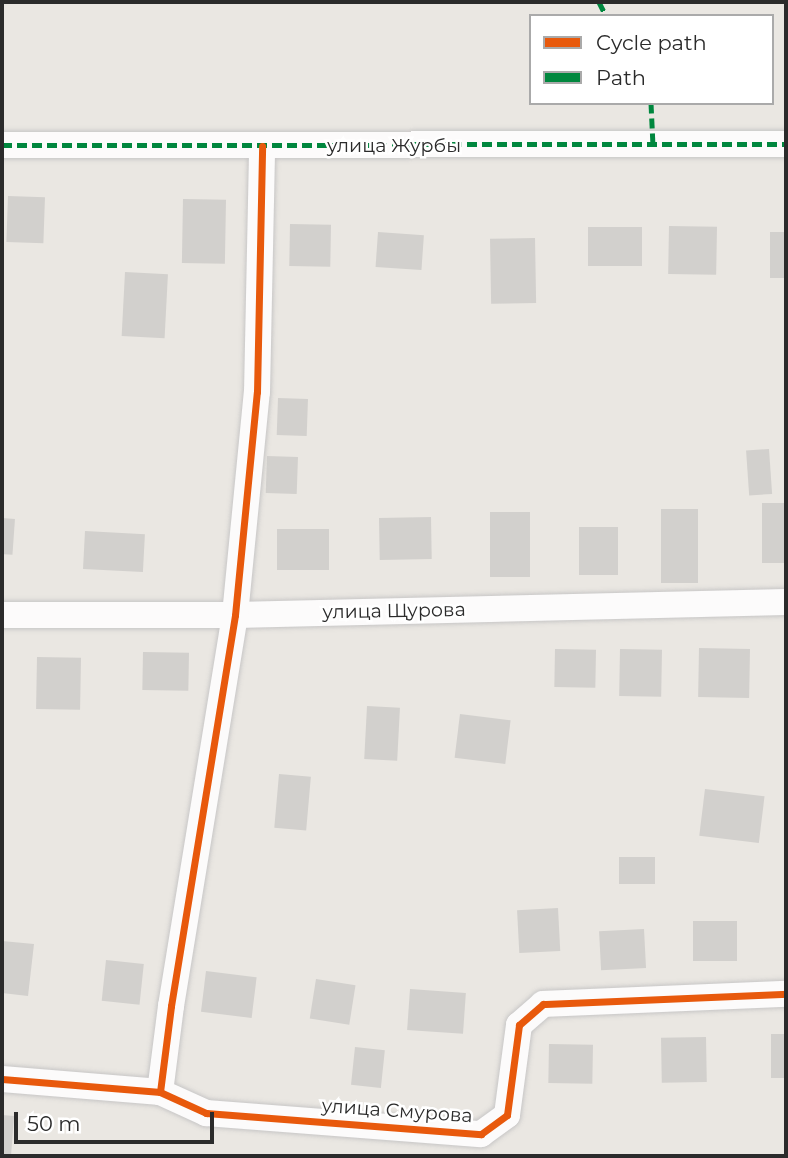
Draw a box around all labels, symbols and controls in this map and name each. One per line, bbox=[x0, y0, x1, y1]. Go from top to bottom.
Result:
legend bbox=[529, 14, 774, 105]
text: Cycle path bbox=[596, 30, 707, 55]
text: Path bbox=[596, 65, 646, 90]
street label: улица Журбы bbox=[327, 135, 461, 157]
street label: улица Щурова bbox=[322, 598, 466, 624]
street label: улица Смурова bbox=[321, 1094, 473, 1128]
scale bar bbox=[18, 1098, 217, 1142]
text: 50 m bbox=[27, 1111, 81, 1136]

